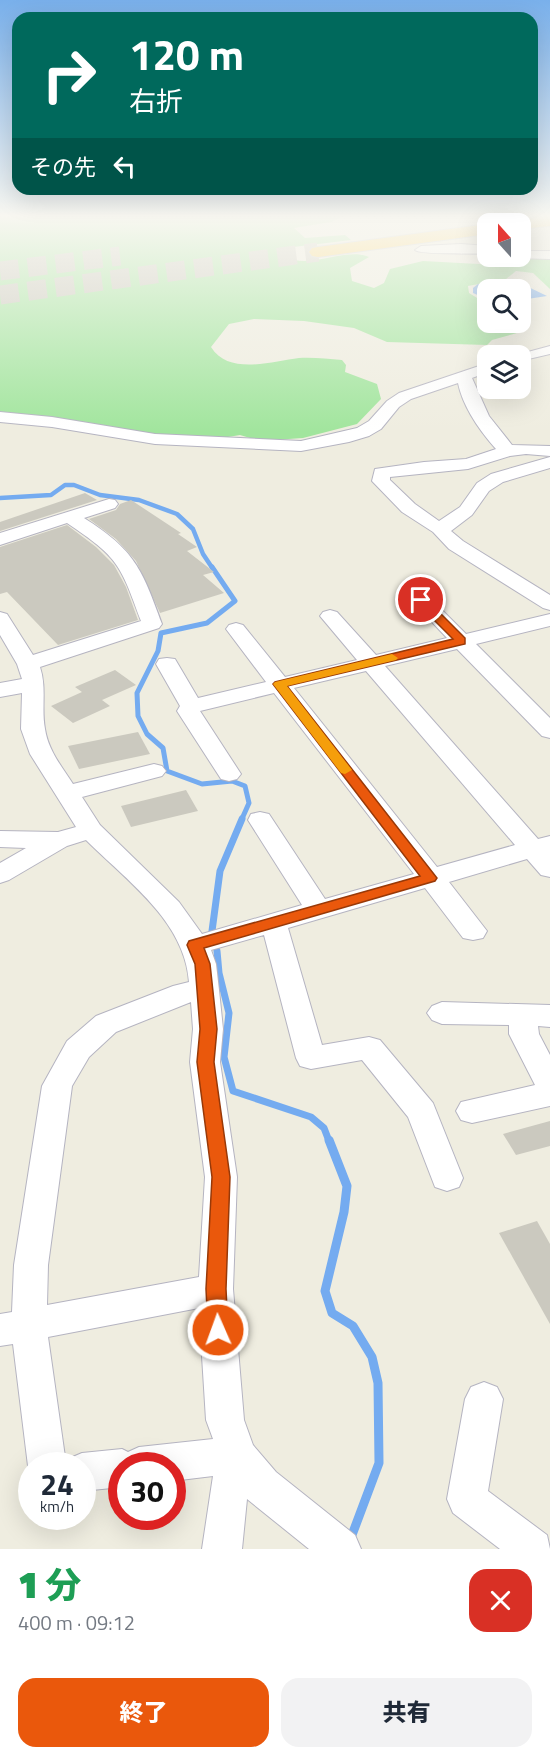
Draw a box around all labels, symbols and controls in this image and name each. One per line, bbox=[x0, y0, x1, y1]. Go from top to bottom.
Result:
text: 120 m bbox=[129, 22, 244, 86]
icon: right bbox=[30, 36, 108, 114]
text: 右折 bbox=[129, 80, 183, 121]
text: その先 bbox=[30, 150, 96, 184]
icon: left bbox=[108, 150, 141, 183]
north arrow bbox=[477, 213, 531, 267]
map controls bbox=[477, 213, 531, 399]
button: search bbox=[477, 279, 531, 333]
button: layers bbox=[477, 345, 531, 399]
pin bbox=[395, 574, 446, 625]
icon: arrive bbox=[404, 583, 437, 616]
position arrow bbox=[186, 1298, 250, 1362]
speed limit sign: 30 bbox=[108, 1452, 186, 1530]
text: 24 bbox=[40, 1461, 74, 1507]
text: km/h bbox=[40, 1495, 74, 1518]
text: 1 分 bbox=[18, 1557, 82, 1612]
button: close bbox=[469, 1569, 532, 1632]
text: 400 m · 09:12 bbox=[18, 1607, 135, 1638]
button: 終了 bbox=[18, 1678, 269, 1747]
button: 共有 bbox=[281, 1678, 532, 1747]

